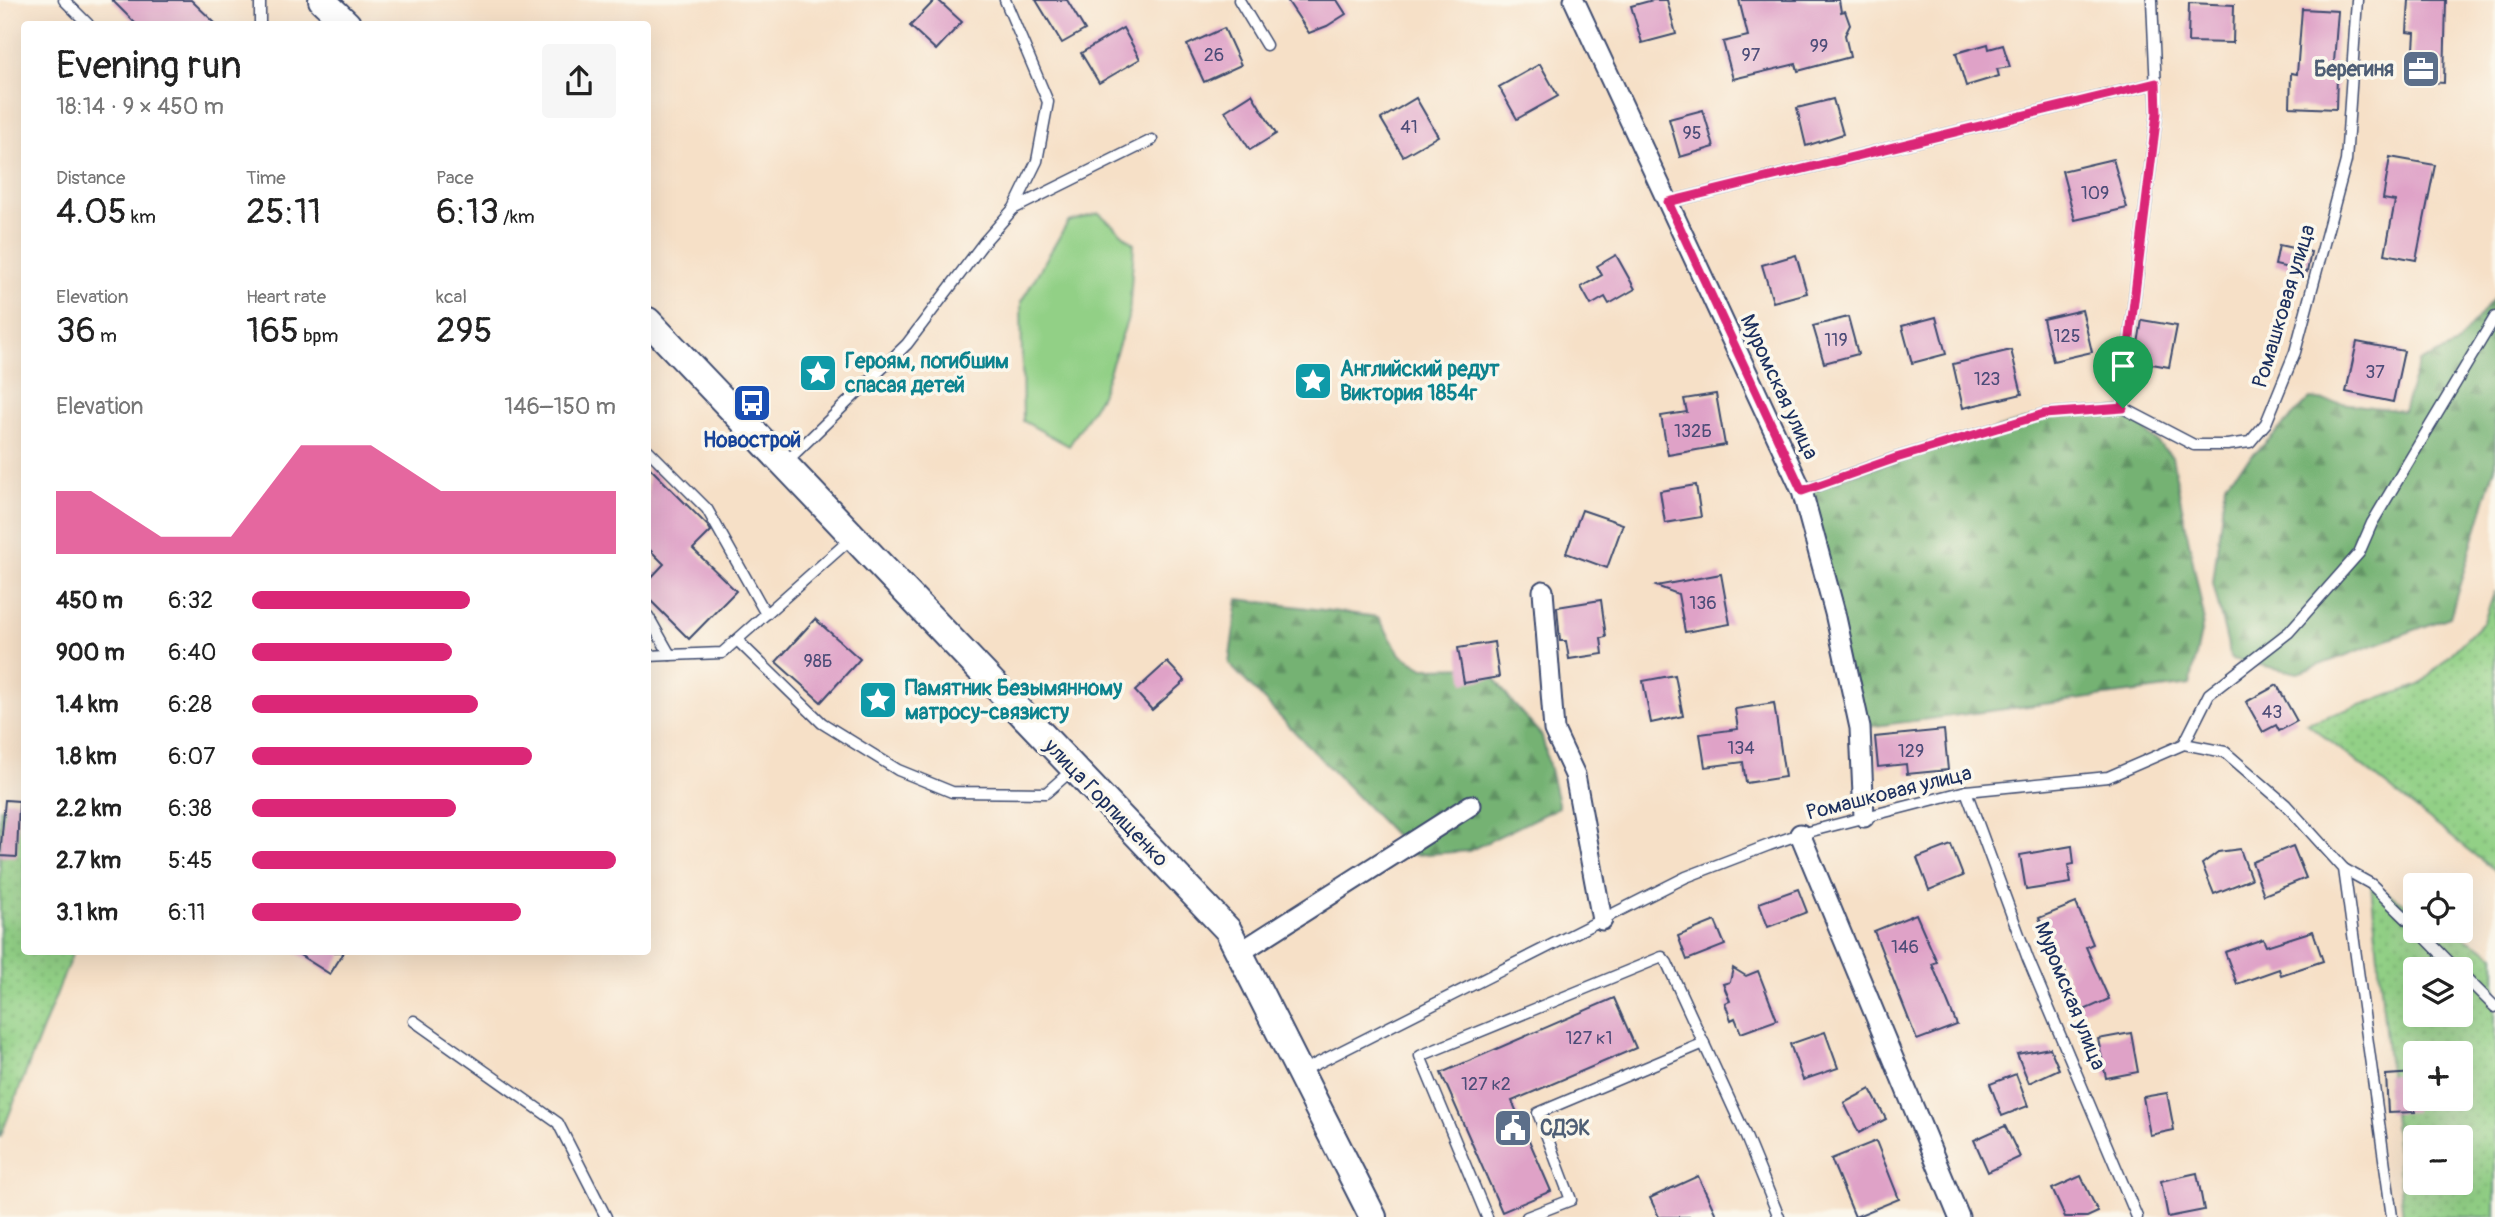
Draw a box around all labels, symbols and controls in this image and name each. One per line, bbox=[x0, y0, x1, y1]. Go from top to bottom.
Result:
house number: 99 bbox=[1810, 35, 1828, 58]
text: Evening run bbox=[56, 42, 242, 90]
button: share bbox=[542, 44, 616, 118]
house number: 26 bbox=[1204, 44, 1224, 67]
house number: 97 bbox=[1742, 44, 1761, 67]
office icon: Берегиня bbox=[2400, 48, 2442, 90]
place label: Берегиня bbox=[2314, 56, 2394, 83]
text: 18:14 · 9 × 450 m bbox=[56, 92, 224, 121]
house number: 41 bbox=[1400, 116, 1418, 139]
house number: 95 bbox=[1682, 122, 1702, 145]
text: Distance bbox=[56, 166, 125, 190]
text: Time bbox=[246, 166, 286, 190]
text: Pace bbox=[436, 166, 474, 190]
house number: 109 bbox=[2081, 182, 2109, 205]
text: 4.05 bbox=[56, 190, 127, 234]
text: 25:11 bbox=[246, 190, 321, 234]
text: 6:13 bbox=[436, 190, 499, 234]
text: km bbox=[127, 205, 156, 229]
text: /km bbox=[499, 205, 535, 229]
street label: Ромашковая улица bbox=[2246, 221, 2322, 391]
text: Elevation bbox=[56, 285, 128, 309]
text: Heart rate bbox=[246, 285, 326, 309]
text: kcal bbox=[436, 285, 467, 309]
text: 36 bbox=[56, 309, 96, 353]
text: 165 bbox=[246, 309, 299, 353]
text: 295 bbox=[436, 309, 493, 353]
street label: Муромская улица bbox=[1734, 310, 1824, 464]
text: m bbox=[96, 324, 117, 348]
text: bpm bbox=[299, 324, 338, 348]
house number: 125 bbox=[2054, 325, 2080, 348]
house number: 119 bbox=[1824, 329, 1848, 352]
pin bbox=[2093, 336, 2153, 408]
icon: arrive bbox=[2104, 347, 2142, 385]
place label: Героям, погибшим спасая детей bbox=[844, 348, 1009, 399]
place icon: Героям, погибшим спасая детей bbox=[797, 352, 839, 394]
place label: Английский редут Виктория 1854г bbox=[1340, 356, 1500, 407]
place icon: Английский редут Виктория 1854г bbox=[1292, 360, 1334, 402]
house number: 37 bbox=[2365, 361, 2385, 384]
house number: 123 bbox=[1974, 368, 2000, 391]
bus stop icon: Новострой bbox=[731, 382, 773, 424]
text: Elevation bbox=[56, 392, 144, 421]
text: 146–150 m bbox=[504, 392, 616, 421]
house number: 132Б bbox=[1674, 420, 1712, 443]
place label: Новострой bbox=[703, 427, 801, 454]
text: 450 m bbox=[56, 586, 123, 615]
text: 6:32 bbox=[168, 586, 213, 615]
house number: 136 bbox=[1689, 592, 1717, 615]
text: 900 m bbox=[56, 638, 125, 667]
text: 6:40 bbox=[168, 638, 217, 667]
house number: 98Б bbox=[803, 650, 833, 673]
place label: Памятник Безымянному матросу-связисту bbox=[905, 675, 1122, 726]
place icon: Памятник Безымянному матросу-связисту bbox=[857, 679, 899, 721]
text: 1.4 km bbox=[56, 690, 118, 719]
text: 6:28 bbox=[168, 690, 212, 719]
house number: 43 bbox=[2262, 701, 2282, 724]
street label: улица Горпищенко bbox=[1037, 732, 1174, 873]
house number: 134 bbox=[1727, 737, 1755, 760]
house number: 129 bbox=[1898, 740, 1924, 763]
text: 1.8 km bbox=[56, 742, 117, 771]
text: 6:07 bbox=[168, 742, 215, 771]
street label: Ромашковая улица bbox=[1804, 759, 1974, 827]
text: 2.2 km bbox=[56, 794, 122, 823]
text: 6:38 bbox=[168, 794, 212, 823]
text: 2.7 km bbox=[56, 846, 121, 875]
text: 5:45 bbox=[168, 846, 212, 875]
map controls bbox=[2403, 873, 2473, 1195]
button: locate bbox=[2403, 873, 2473, 943]
text: 3.1 km bbox=[56, 898, 118, 927]
text: 6:11 bbox=[168, 898, 206, 927]
street label: Муромская улица bbox=[2028, 918, 2112, 1074]
house number: 146 bbox=[1891, 936, 1919, 959]
button: layers bbox=[2403, 957, 2473, 1027]
house number: 127 к1 bbox=[1566, 1027, 1612, 1050]
button: + bbox=[2403, 1041, 2473, 1111]
house number: 127 к2 bbox=[1461, 1073, 1511, 1096]
public building icon: СДЭК bbox=[1492, 1107, 1534, 1149]
place label: СДЭК bbox=[1540, 1115, 1590, 1142]
button: − bbox=[2403, 1125, 2473, 1195]

